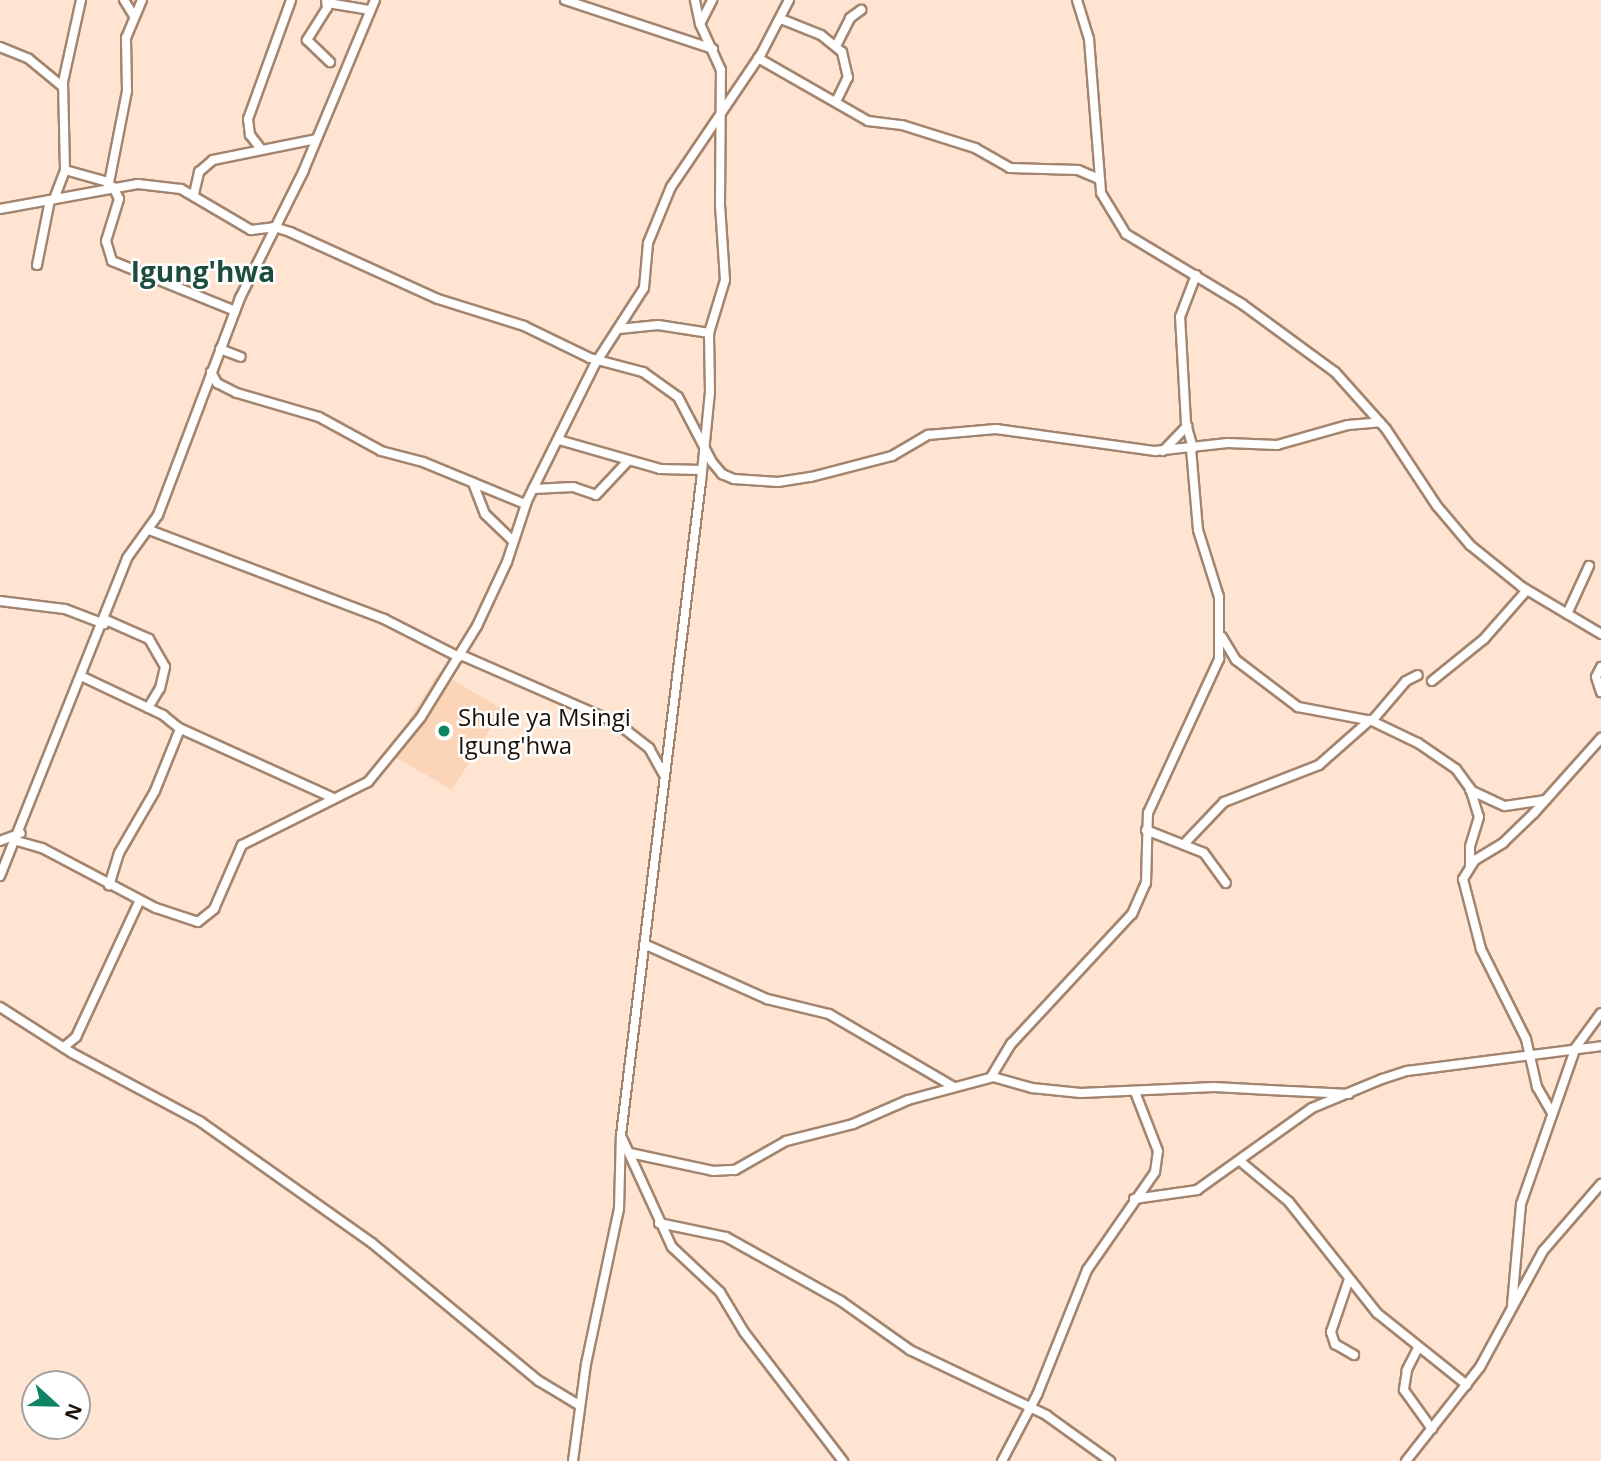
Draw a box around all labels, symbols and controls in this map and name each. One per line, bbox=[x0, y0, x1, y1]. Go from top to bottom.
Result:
district label: Igung'hwa bbox=[131, 254, 275, 288]
place label: Shule ya Msingi Igung'hwa bbox=[458, 703, 631, 759]
marker: Shule ya Msingi Igung'hwa bbox=[436, 723, 452, 739]
north arrow bbox=[21, 1370, 91, 1440]
text: N bbox=[59, 1400, 89, 1424]

